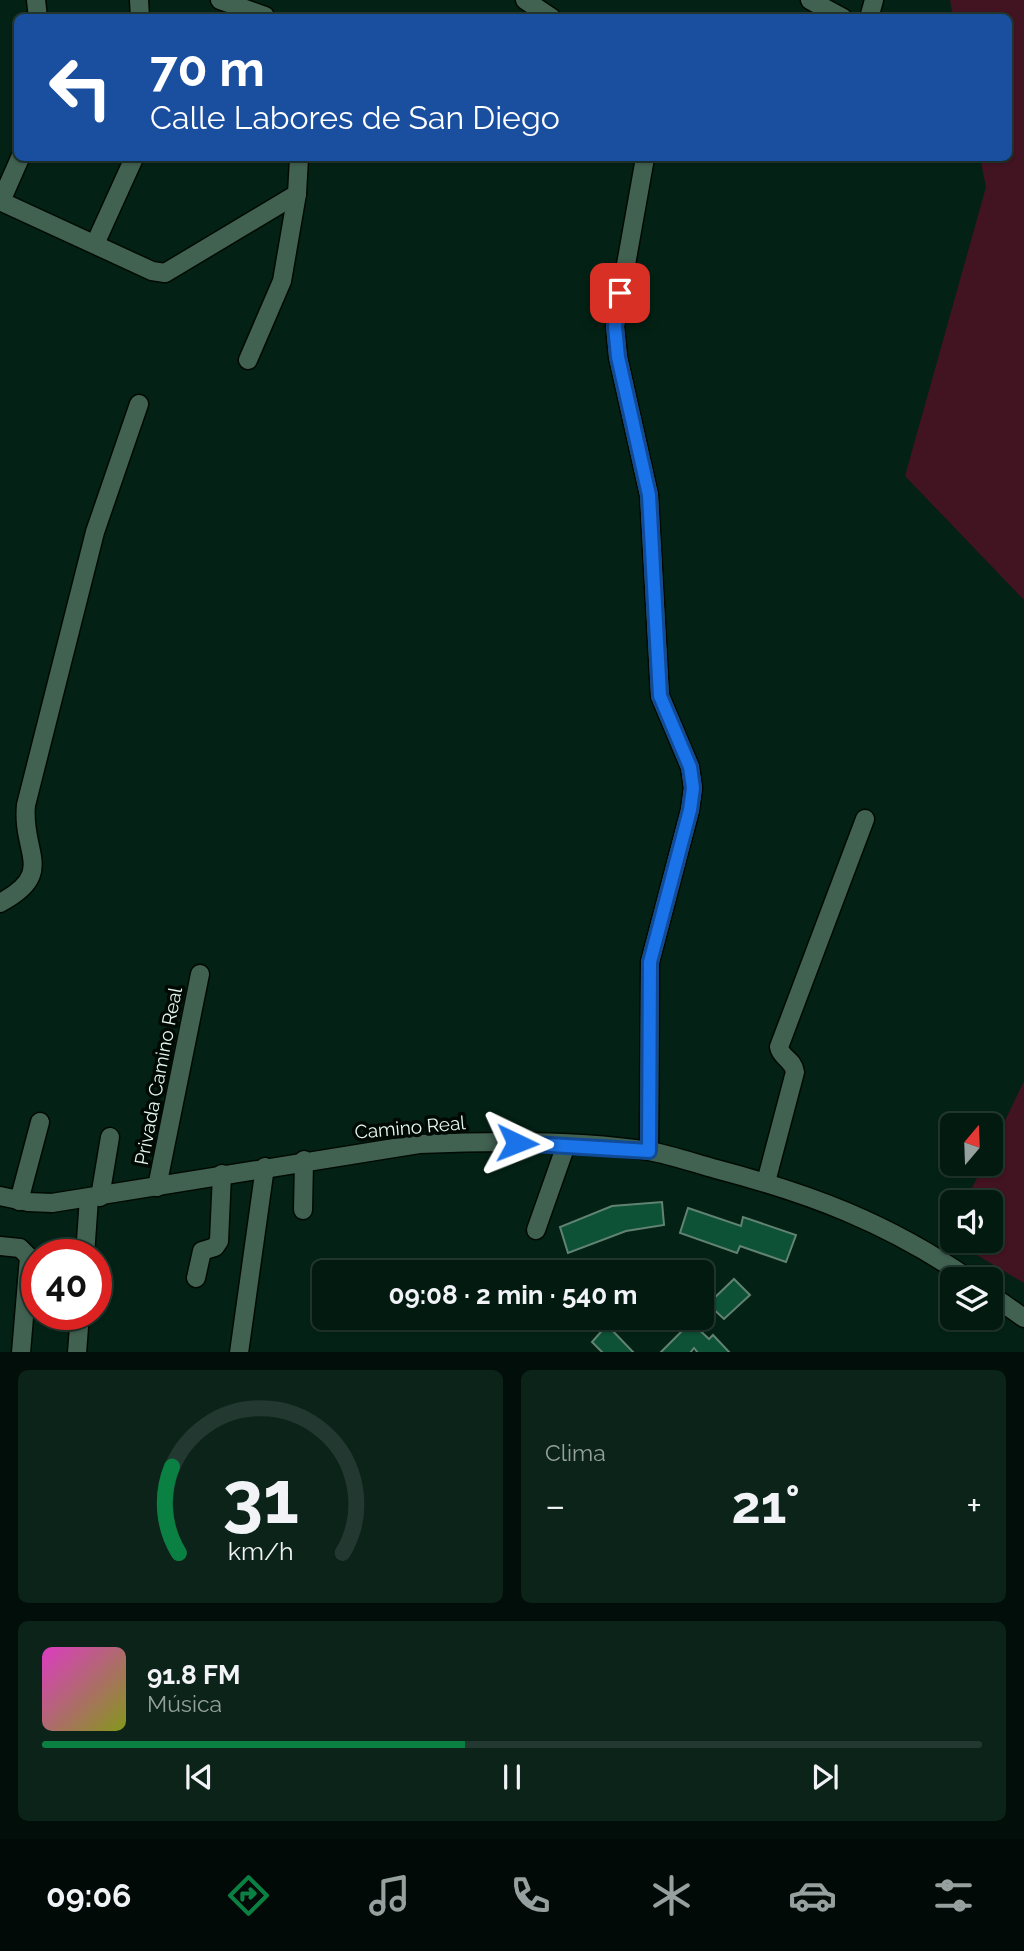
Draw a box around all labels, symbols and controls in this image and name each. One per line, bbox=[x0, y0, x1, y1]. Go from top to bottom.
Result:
text: 70 m bbox=[150, 40, 265, 97]
icon: left bbox=[35, 42, 126, 133]
text: Calle Labores de San Diego bbox=[150, 99, 560, 136]
pin bbox=[590, 263, 650, 323]
icon: arrive bbox=[601, 274, 639, 312]
street label: Privada Camino Real bbox=[130, 984, 186, 1167]
position arrow bbox=[480, 1106, 554, 1180]
street label: Camino Real bbox=[354, 1111, 467, 1143]
north arrow bbox=[940, 1113, 1003, 1176]
map controls bbox=[940, 1113, 1003, 1330]
button: sound bbox=[940, 1190, 1003, 1253]
speed limit sign: 40 bbox=[21, 1239, 112, 1330]
button: layers bbox=[940, 1267, 1003, 1330]
text: 09:08 · 2 min · 540 m bbox=[388, 1280, 638, 1310]
text: Clima bbox=[545, 1439, 606, 1466]
text: 31 bbox=[222, 1455, 299, 1540]
text: 21° bbox=[732, 1474, 800, 1535]
text: − bbox=[545, 1483, 565, 1528]
text: + bbox=[966, 1483, 982, 1528]
text: km/h bbox=[228, 1535, 293, 1565]
text: 91.8 FM bbox=[147, 1660, 240, 1690]
text: Música bbox=[147, 1690, 222, 1717]
icon: previous bbox=[180, 1758, 218, 1796]
icon: pause bbox=[493, 1758, 531, 1796]
icon: next bbox=[806, 1758, 844, 1796]
icon: directions bbox=[224, 1871, 273, 1920]
icon: music bbox=[365, 1871, 414, 1920]
icon: phone bbox=[506, 1871, 555, 1920]
icon: climate bbox=[647, 1871, 696, 1920]
icon: car bbox=[788, 1871, 837, 1920]
icon: filters bbox=[929, 1871, 978, 1920]
text: 09:06 bbox=[46, 1877, 132, 1914]

